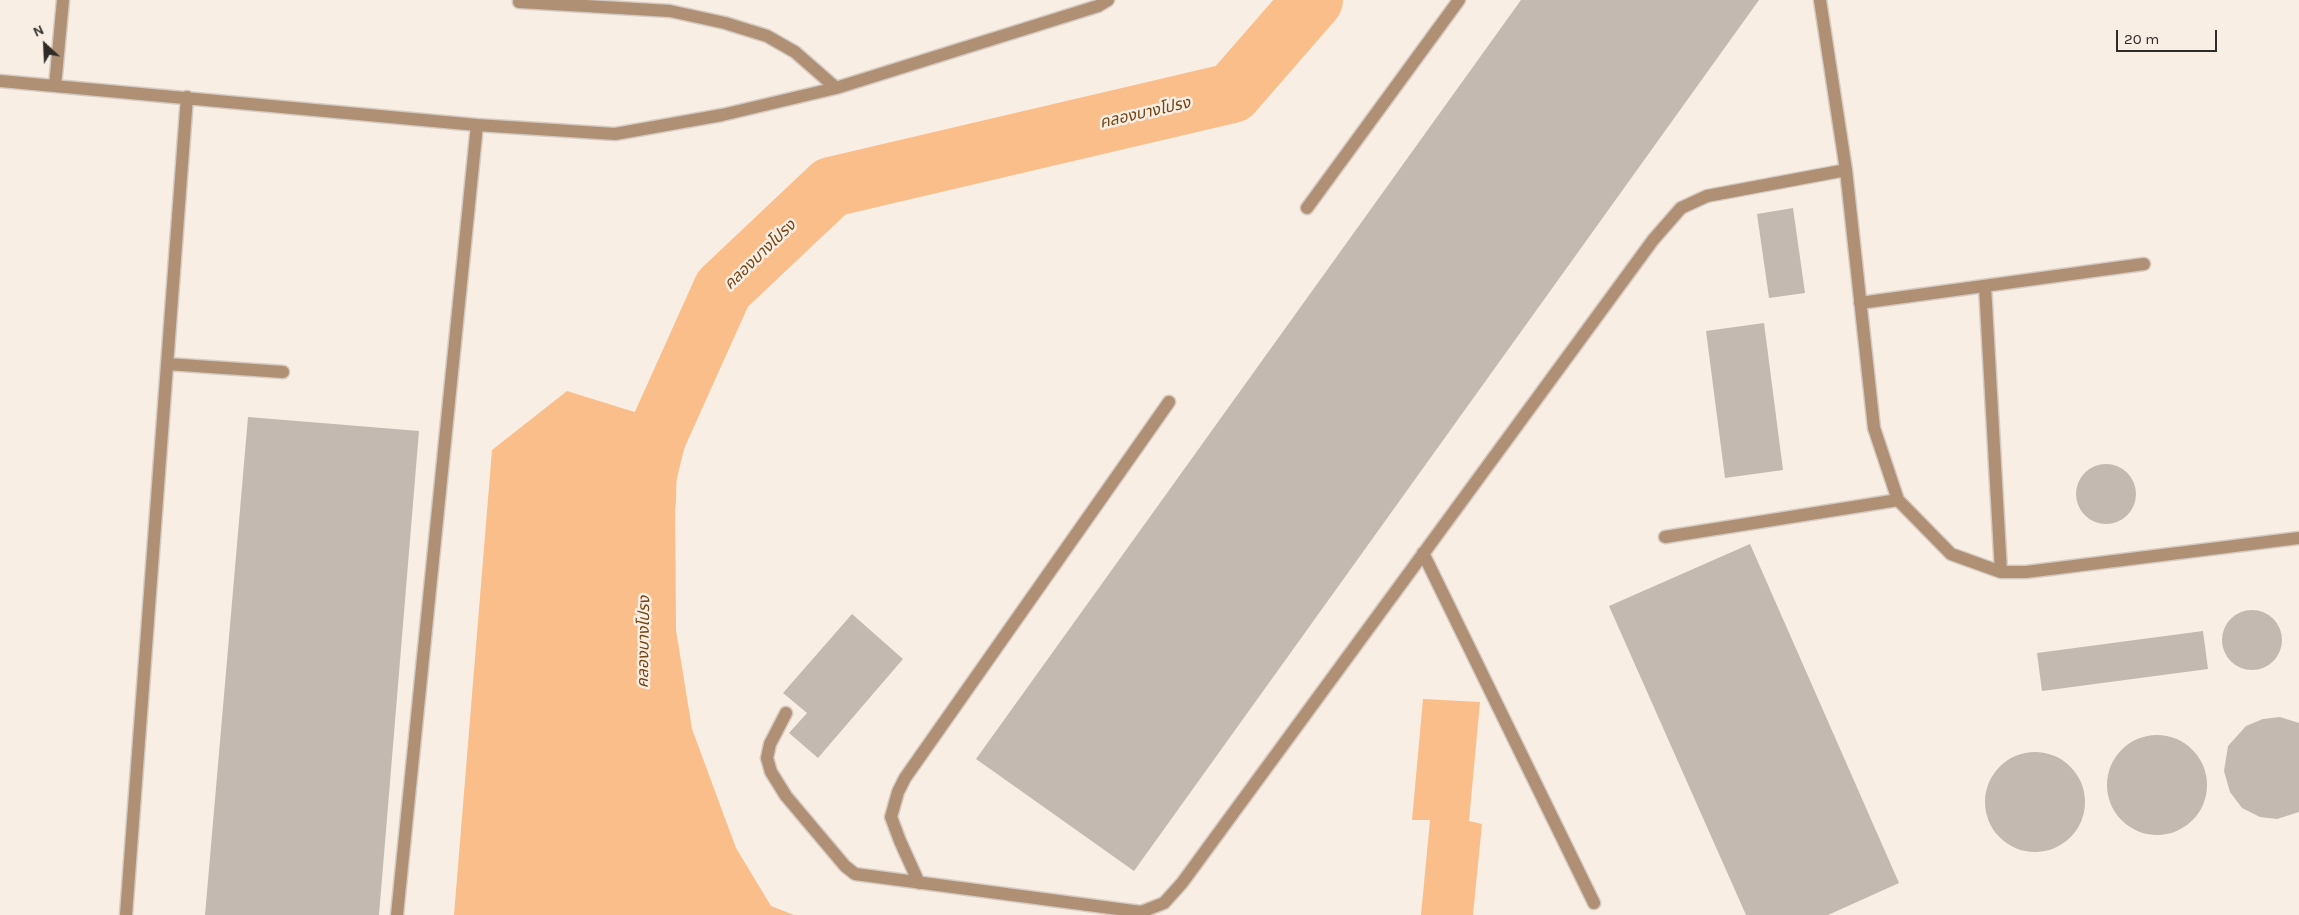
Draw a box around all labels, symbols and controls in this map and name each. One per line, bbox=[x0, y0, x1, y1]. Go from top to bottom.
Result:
north arrow bbox=[20, 20, 70, 70]
scale bar bbox=[2119, 20, 2220, 52]
text: N bbox=[30, 21, 47, 41]
text: 20 m bbox=[2124, 30, 2159, 48]
water label: คลองบางโปรง bbox=[1098, 93, 1192, 133]
water label: คลองบางโปรง bbox=[720, 216, 800, 294]
water label: คลองบางโปรง bbox=[634, 596, 654, 688]

